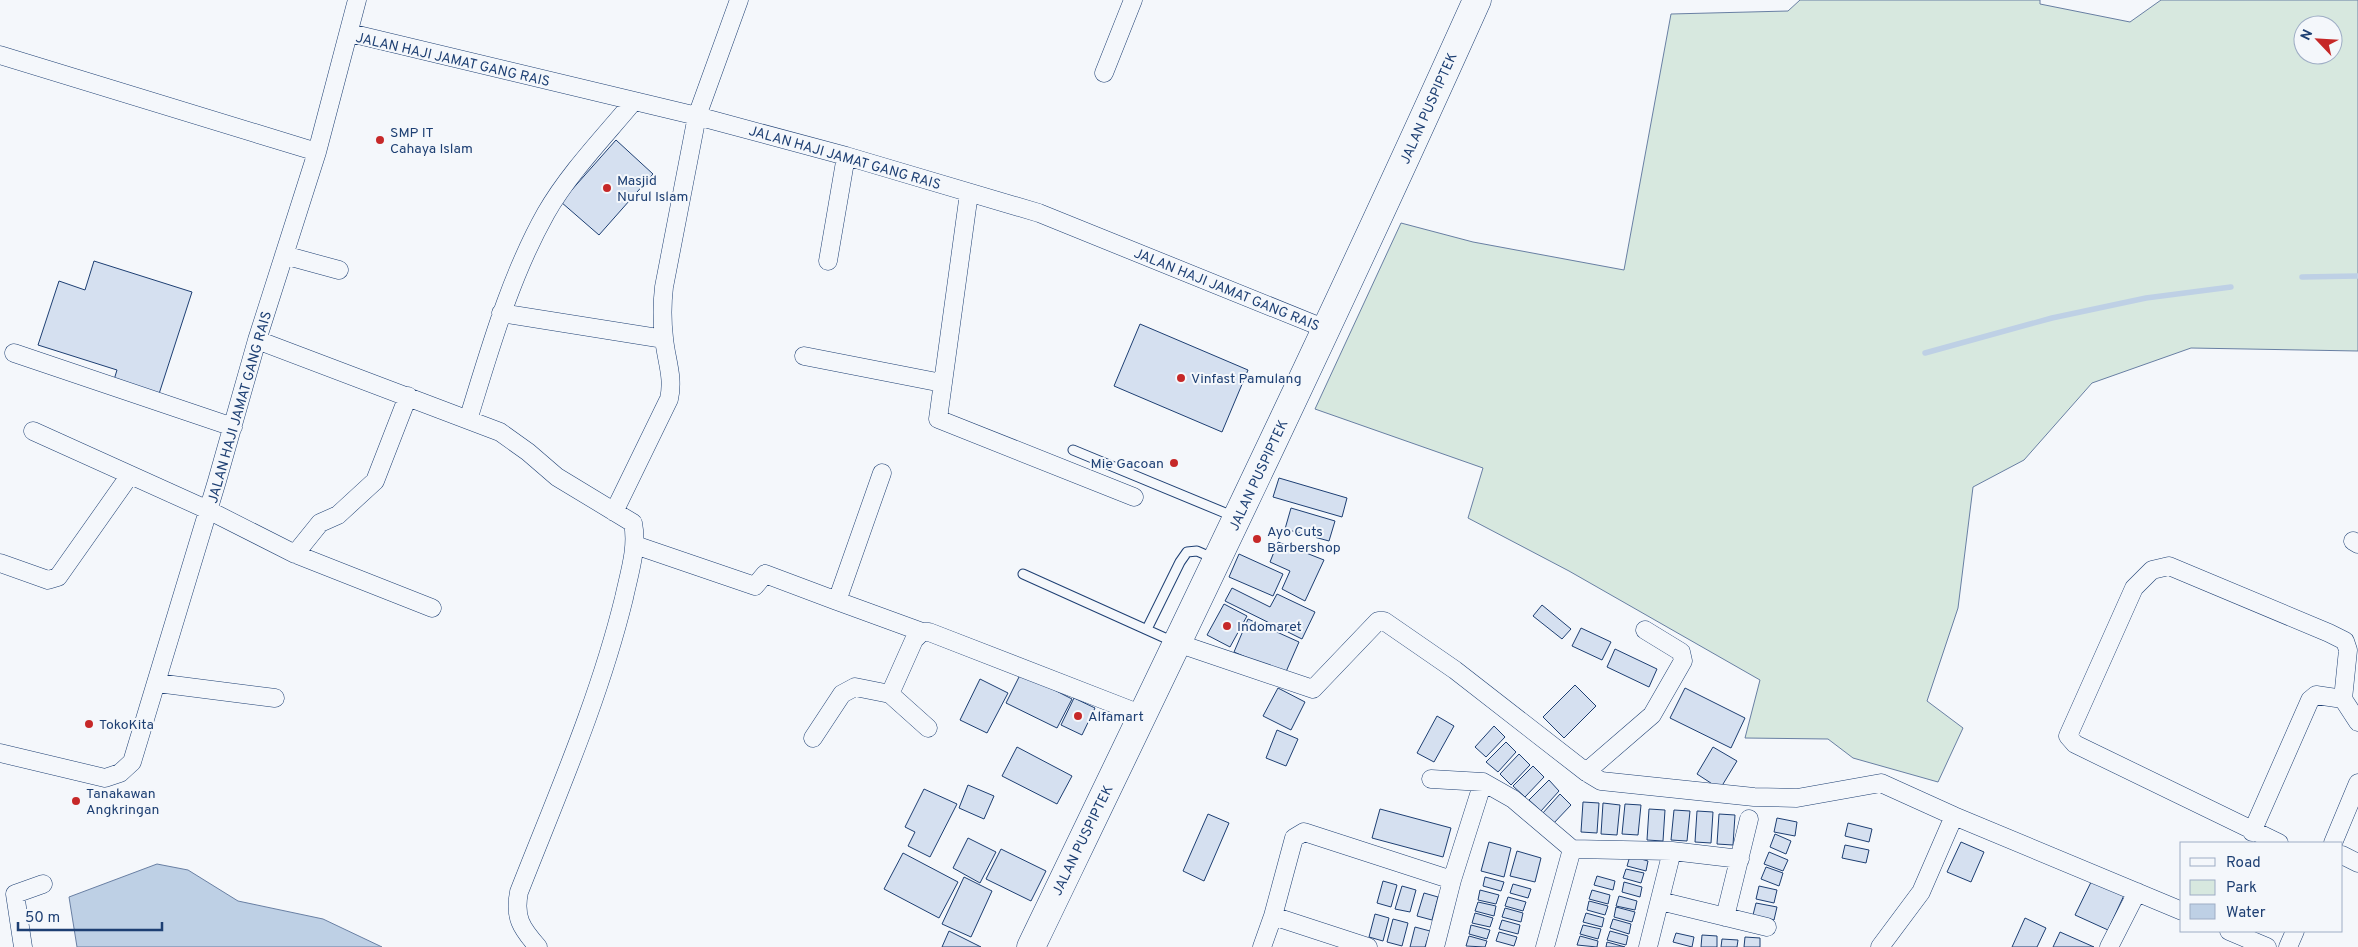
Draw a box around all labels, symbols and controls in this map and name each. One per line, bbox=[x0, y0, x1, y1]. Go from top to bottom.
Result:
north arrow bbox=[2293, 15, 2343, 65]
text: N bbox=[2298, 27, 2317, 43]
street label: JALAN HAJI JAMAT GANG RAIS bbox=[354, 30, 551, 91]
street label: JALAN PUSPIPTEK bbox=[1397, 50, 1462, 167]
street label: JALAN HAJI JAMAT GANG RAIS bbox=[747, 123, 943, 194]
place label: SMP IT Cahaya Islam bbox=[390, 125, 473, 158]
marker: SMP IT Cahaya Islam bbox=[374, 134, 386, 146]
place label: Masjid Nurul Islam bbox=[617, 173, 688, 206]
marker: Masjid Nurul Islam bbox=[601, 182, 613, 194]
street label: JALAN HAJI JAMAT GANG RAIS bbox=[1131, 245, 1322, 336]
street label: JALAN HAJI JAMAT GANG RAIS bbox=[205, 309, 276, 505]
place label: Vinfast Pamulang bbox=[1191, 371, 1302, 388]
marker: Vinfast Pamulang bbox=[1175, 372, 1187, 384]
street label: JALAN PUSPIPTEK bbox=[1226, 417, 1293, 534]
place label: Mie Gacoan bbox=[1091, 456, 1164, 473]
marker: Mie Gacoan bbox=[1168, 457, 1180, 469]
place label: Ayo Cuts Barbershop bbox=[1267, 524, 1341, 557]
marker: Ayo Cuts Barbershop bbox=[1251, 533, 1263, 545]
place label: Indomaret bbox=[1237, 619, 1302, 636]
marker: Indomaret bbox=[1221, 620, 1233, 632]
place label: Alfamart bbox=[1088, 709, 1144, 726]
marker: Alfamart bbox=[1072, 710, 1084, 722]
place label: TokoKita bbox=[99, 717, 154, 734]
marker: TokoKita bbox=[83, 718, 95, 730]
street label: JALAN PUSPIPTEK bbox=[1049, 783, 1117, 899]
place label: Tanakawan Angkringan bbox=[86, 786, 159, 819]
marker: Tanakawan Angkringan bbox=[70, 795, 82, 807]
legend bbox=[2180, 842, 2343, 932]
text: Road bbox=[2226, 854, 2261, 873]
text: Park bbox=[2226, 879, 2257, 898]
scale bar bbox=[18, 900, 161, 932]
text: Water bbox=[2226, 904, 2266, 923]
text: 50 m bbox=[25, 909, 60, 928]

